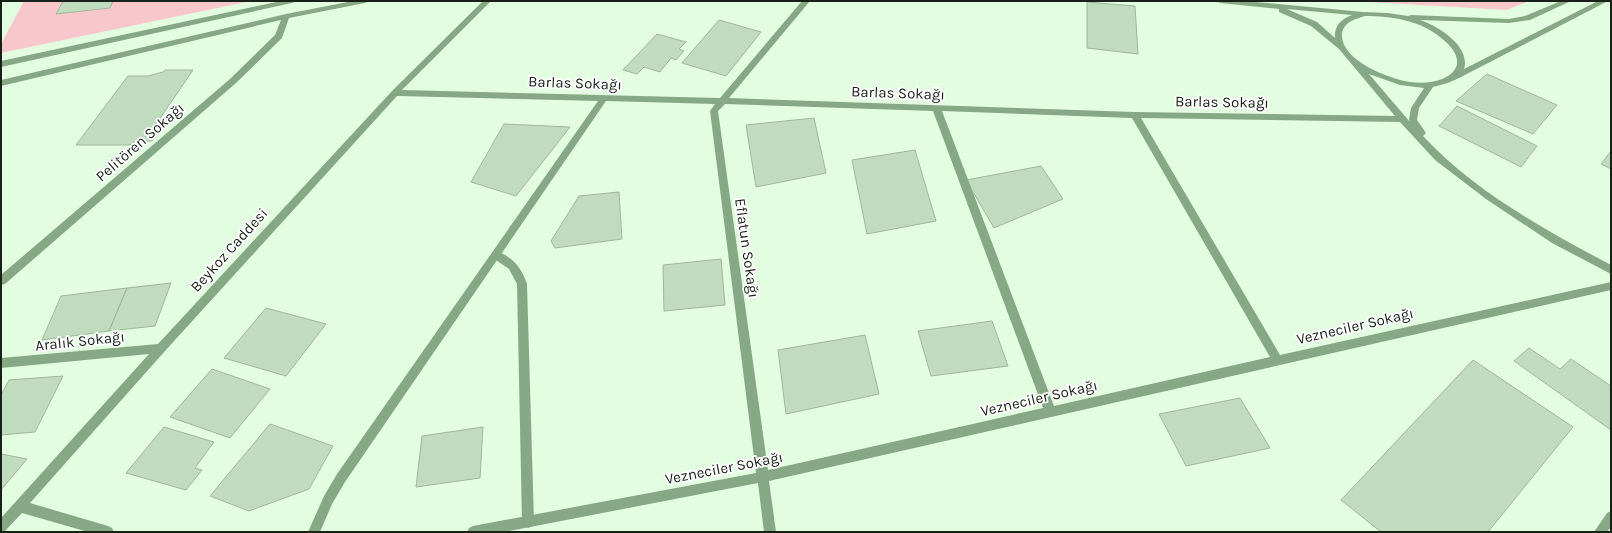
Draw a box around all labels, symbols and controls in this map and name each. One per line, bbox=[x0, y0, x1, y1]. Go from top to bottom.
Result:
street label: Barlas Sokağı bbox=[528, 72, 622, 94]
street label: Barlas Sokağı bbox=[851, 82, 945, 104]
street label: Barlas Sokağı bbox=[1175, 92, 1269, 112]
street label: Pelitören Sokağı bbox=[92, 99, 188, 185]
street label: Eflatun Sokağı bbox=[731, 197, 763, 299]
street label: Beykoz Caddesi bbox=[187, 204, 271, 296]
street label: Vezneciler Sokağı bbox=[1295, 304, 1415, 348]
street label: Aralık Sokağı bbox=[34, 327, 126, 355]
street label: Vezneciler Sokağı bbox=[979, 376, 1099, 420]
street label: Vezneciler Sokağı bbox=[664, 448, 784, 488]

